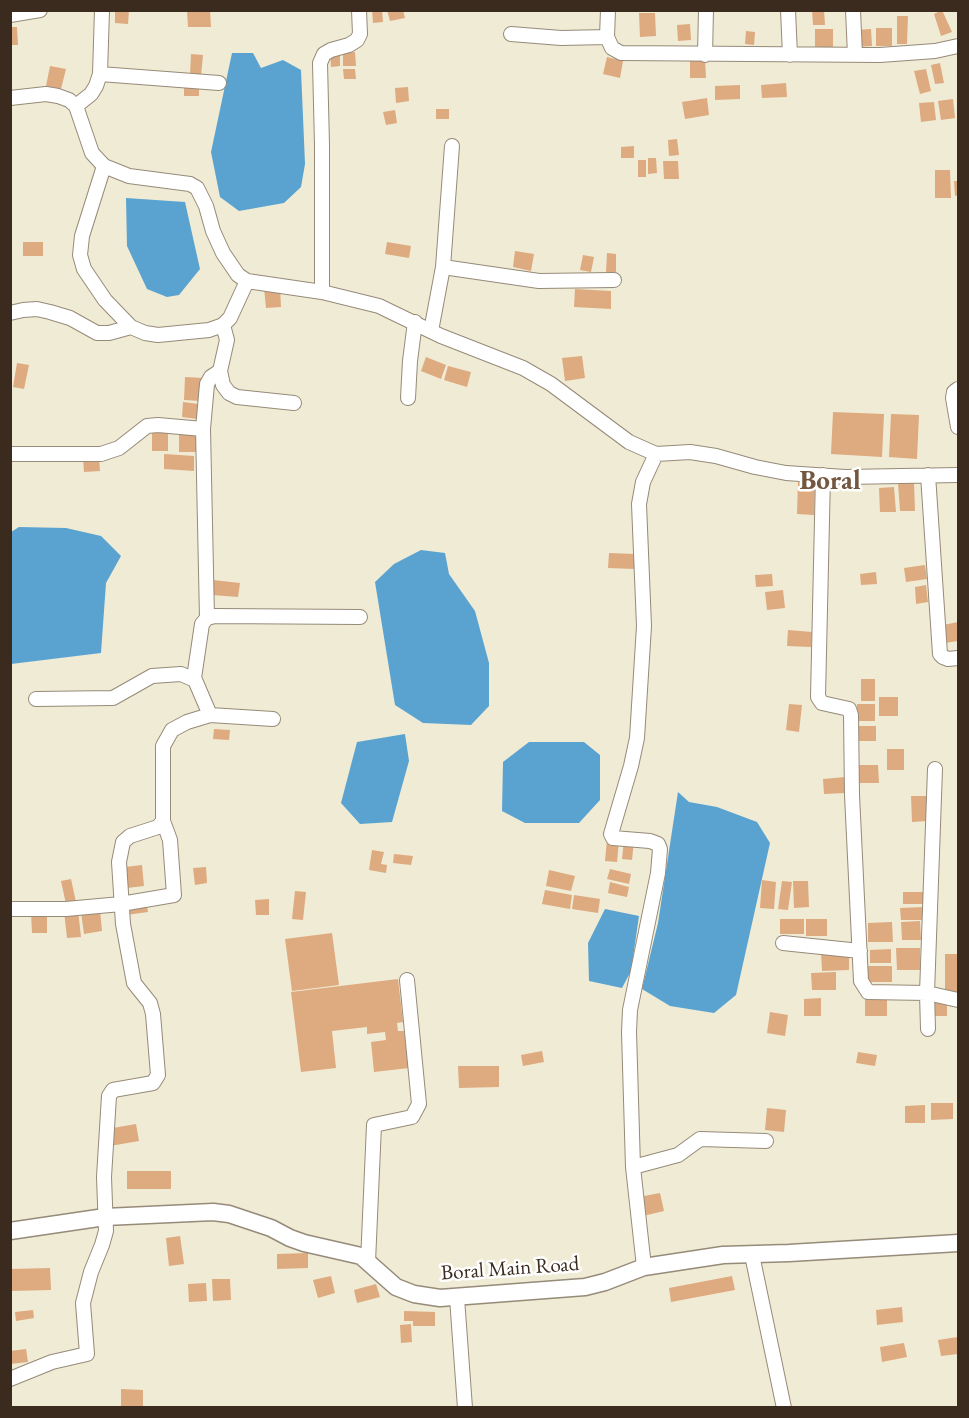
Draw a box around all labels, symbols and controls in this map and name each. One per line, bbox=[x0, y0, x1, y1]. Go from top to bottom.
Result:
district label: Boral bbox=[799, 466, 861, 498]
street label: Boral Main Road bbox=[440, 1252, 580, 1286]

